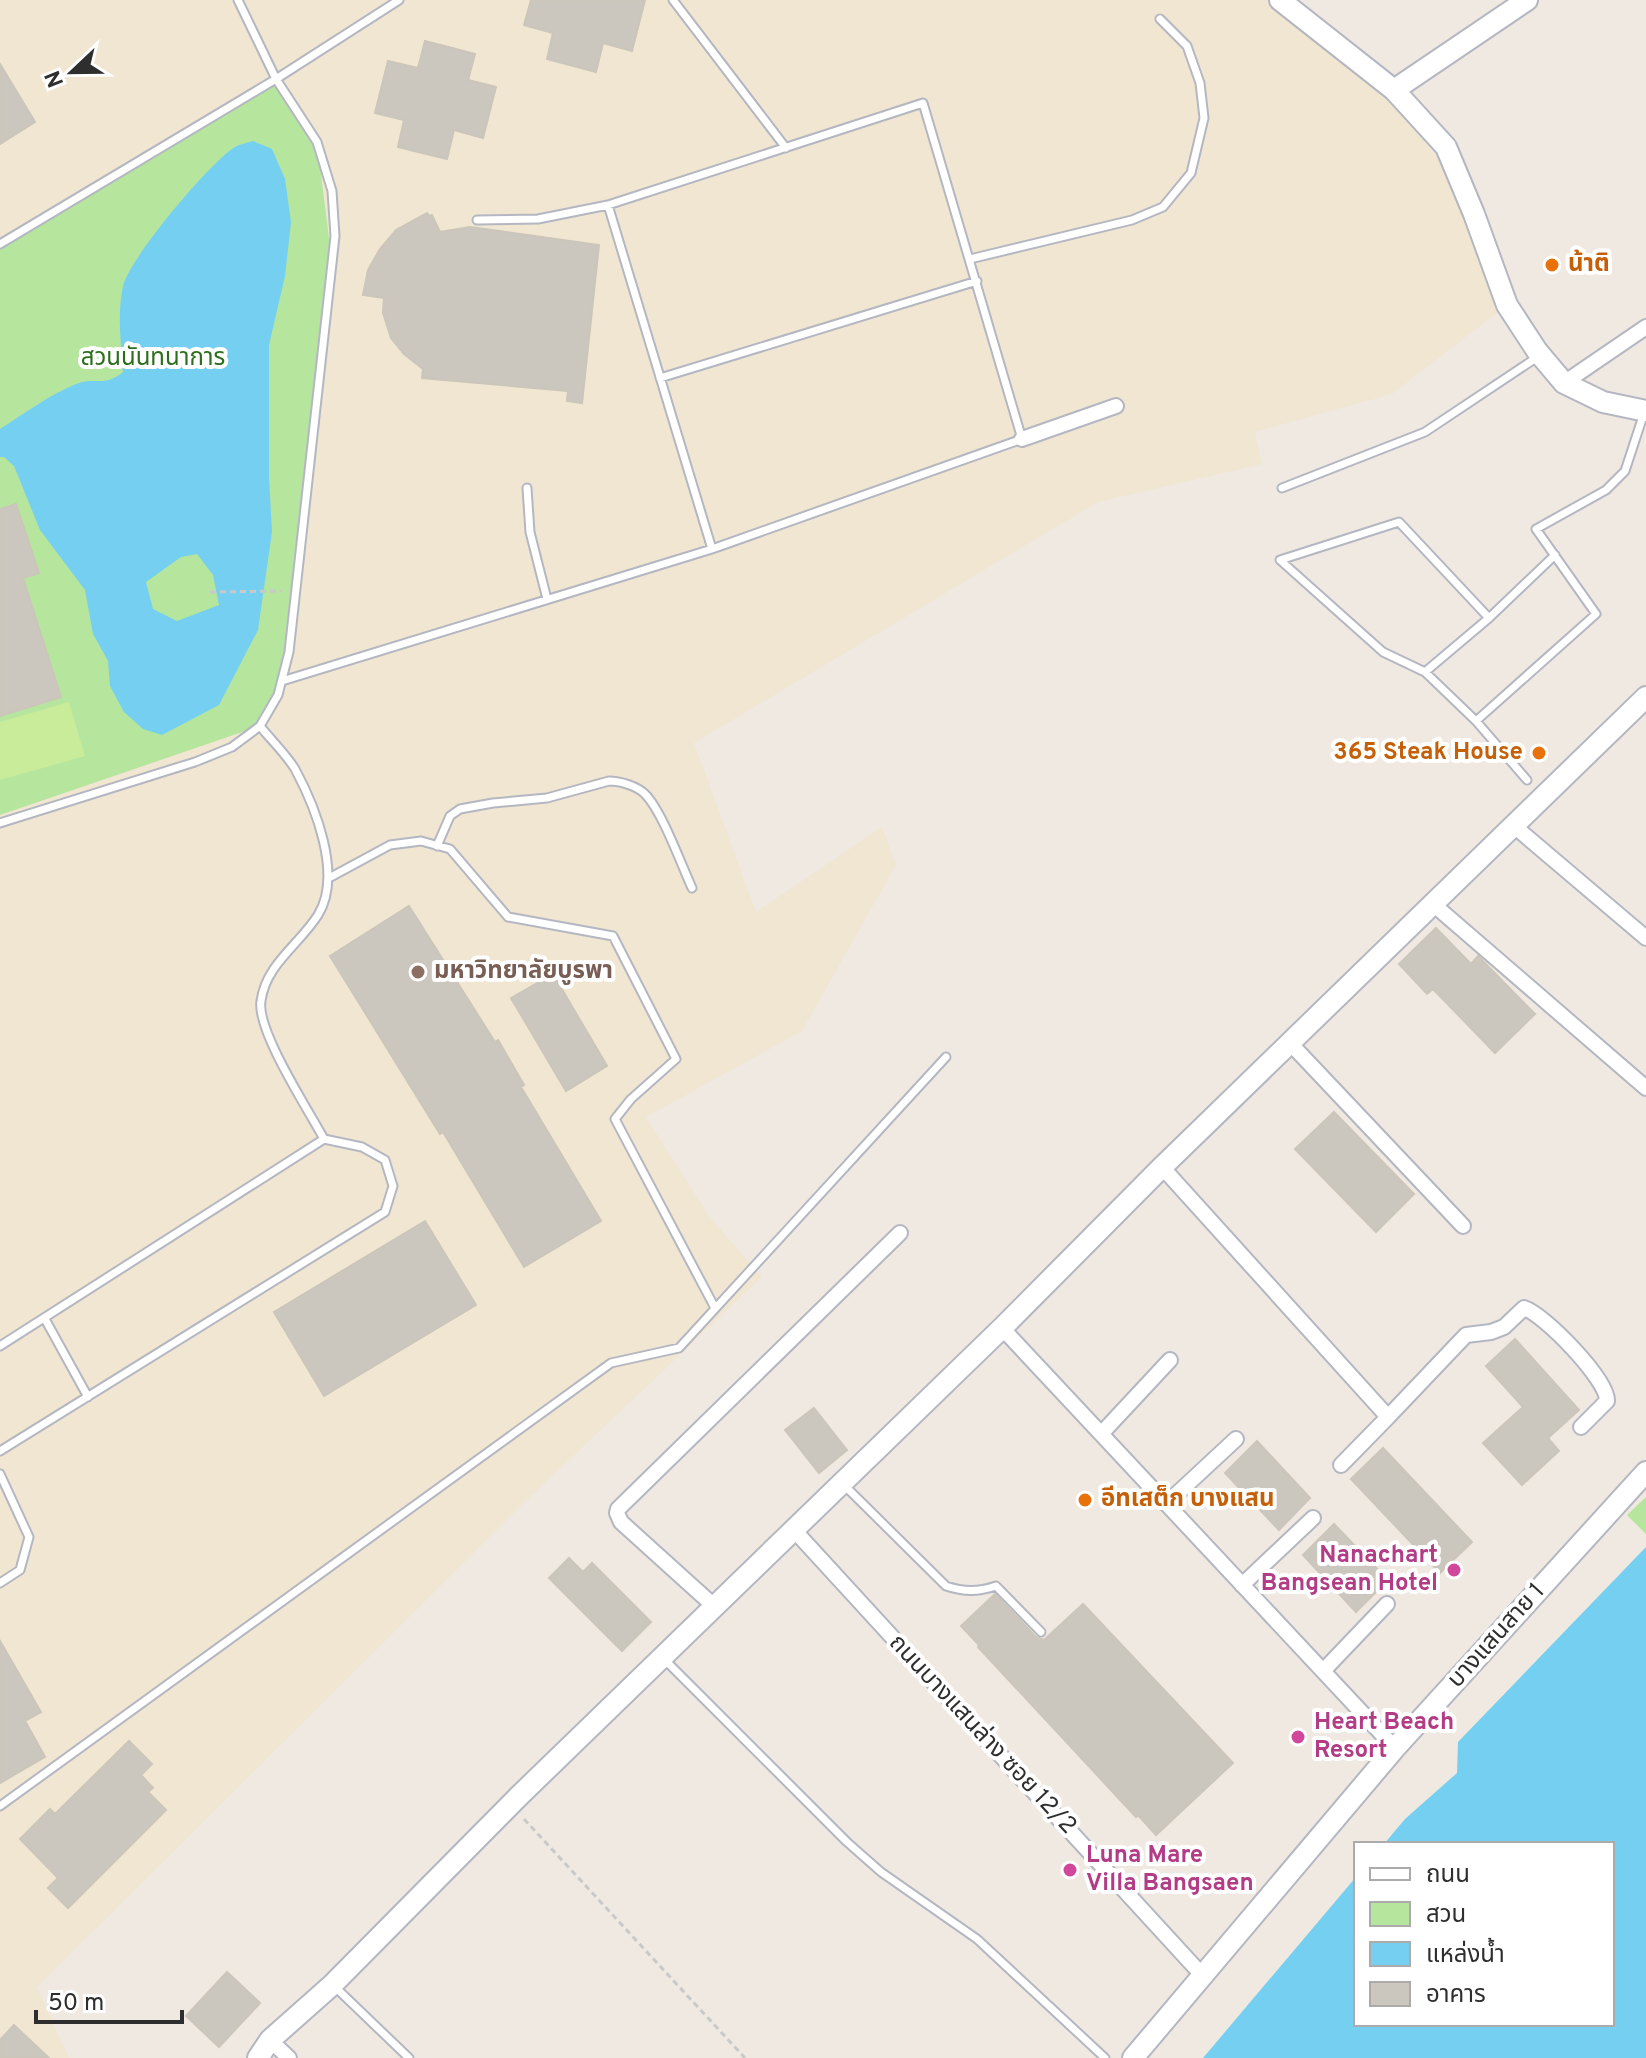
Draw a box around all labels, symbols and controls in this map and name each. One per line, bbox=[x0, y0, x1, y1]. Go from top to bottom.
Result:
north arrow bbox=[32, 32, 112, 112]
text: N bbox=[40, 66, 71, 91]
place label: น้าติ bbox=[1568, 249, 1610, 280]
marker: น้าติ bbox=[1543, 256, 1561, 274]
park label: สวนนันทนาการ bbox=[81, 344, 225, 374]
place label: 365 Steak House bbox=[1333, 738, 1523, 768]
marker: 365 Steak House bbox=[1530, 744, 1548, 762]
place label: มหาวิทยาลัยบูรพา bbox=[434, 957, 613, 987]
marker: มหาวิทยาลัยบูรพา bbox=[409, 963, 427, 981]
place label: อีทเสต็ก บางแสน bbox=[1101, 1485, 1275, 1515]
marker: อีทเสต็ก บางแสน bbox=[1076, 1491, 1094, 1509]
place label: Nanachart Bangsean Hotel bbox=[1261, 1541, 1438, 1599]
marker: Nanachart Bangsean Hotel bbox=[1445, 1561, 1463, 1579]
street label: บางแสนสาย 1 bbox=[1442, 1577, 1552, 1695]
street label: ถนนบางแสนล่าง ซอย 12/2 bbox=[882, 1628, 1083, 1841]
place label: Heart Beach Resort bbox=[1314, 1708, 1454, 1766]
marker: Heart Beach Resort bbox=[1289, 1728, 1307, 1746]
place label: Luna Mare Villa Bangsaen bbox=[1086, 1841, 1254, 1899]
legend bbox=[1354, 1842, 1614, 2026]
marker: Luna Mare Villa Bangsaen bbox=[1061, 1861, 1079, 1879]
text: ถนน bbox=[1426, 1861, 1470, 1891]
text: สวน bbox=[1426, 1901, 1466, 1931]
text: แหล่งน้ำ bbox=[1426, 1937, 1505, 1971]
scale bar bbox=[36, 1974, 182, 2024]
text: อาคาร bbox=[1426, 1981, 1486, 2011]
text: 50 m bbox=[48, 1989, 104, 2019]

